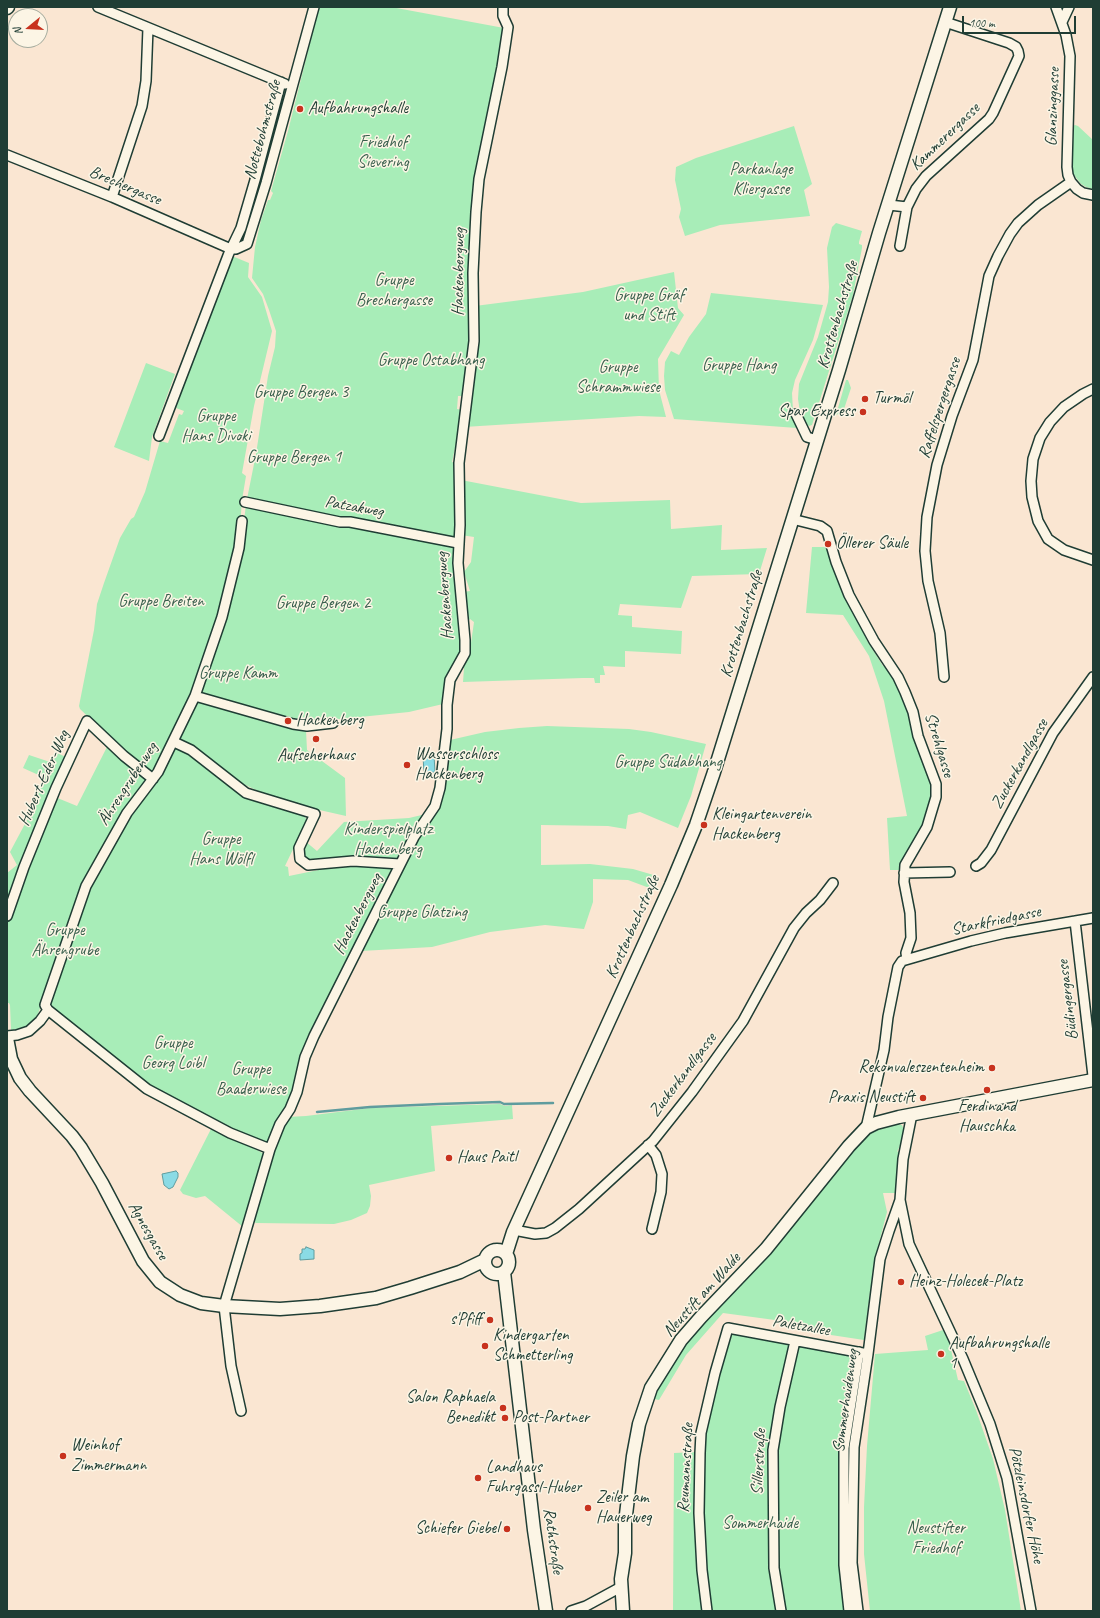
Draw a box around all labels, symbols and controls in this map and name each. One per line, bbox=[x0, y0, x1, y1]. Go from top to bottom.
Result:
north arrow bbox=[8, 8, 48, 48]
scale bar bbox=[964, 8, 1078, 34]
text: 100 m bbox=[969, 15, 995, 31]
text: N bbox=[10, 26, 25, 37]
street label: Glanzinggasse bbox=[1041, 67, 1065, 147]
street label: Nottebohmstraße bbox=[240, 78, 286, 182]
place label: Aufbahrungshalle bbox=[308, 99, 408, 119]
street label: Kammerergasse bbox=[906, 99, 984, 175]
marker: Aufbahrungshalle bbox=[295, 104, 305, 114]
park label: Friedhof Sievering bbox=[357, 133, 409, 173]
park label: Parkanlage Kliergasse bbox=[730, 160, 792, 200]
street label: Brechergasse bbox=[86, 162, 164, 210]
street label: Hackenbergweg bbox=[448, 228, 470, 316]
street label: Krottenbachstraße bbox=[813, 259, 863, 371]
park label: Gruppe Brechergasse bbox=[356, 271, 432, 311]
park label: Gruppe Gräf und Stift bbox=[614, 286, 684, 326]
park label: Gruppe Ostabhang bbox=[378, 351, 484, 371]
street label: Raffelspergergasse bbox=[914, 355, 966, 461]
park label: Gruppe Hang bbox=[702, 356, 776, 376]
park label: Gruppe Schrammwiese bbox=[576, 358, 660, 398]
park label: Gruppe Bergen 3 bbox=[254, 383, 348, 403]
place label: Turmöl bbox=[873, 389, 911, 409]
marker: Turmöl bbox=[860, 394, 870, 404]
place label: Spar Express bbox=[778, 402, 855, 422]
park label: Gruppe Hans Divoki bbox=[181, 407, 251, 447]
marker: Spar Express bbox=[858, 407, 868, 417]
park label: Gruppe Bergen 1 bbox=[247, 448, 341, 468]
street label: Patzakweg bbox=[323, 492, 385, 522]
place label: Öllerer Säule bbox=[836, 534, 908, 554]
marker: Öllerer Säule bbox=[823, 539, 833, 549]
street label: Hackenbergweg bbox=[432, 551, 458, 641]
street label: Krottenbachstraße bbox=[716, 568, 768, 680]
park label: Gruppe Breiten bbox=[118, 592, 204, 612]
park label: Gruppe Bergen 2 bbox=[276, 594, 370, 614]
park label: Gruppe Kamm bbox=[199, 664, 277, 684]
street label: Strehlgasse bbox=[920, 710, 958, 780]
place label: Hackenberg bbox=[296, 711, 363, 731]
marker: Hackenberg bbox=[283, 716, 293, 726]
street label: Zuckerkandlgasse bbox=[987, 716, 1053, 812]
street label: Hubert-Eder-Weg bbox=[14, 727, 74, 829]
marker: Aufseherhaus bbox=[311, 734, 321, 744]
street label: Ährengrubenweg bbox=[94, 739, 162, 829]
place label: Wasserschloss Hackenberg bbox=[415, 745, 498, 785]
place label: Aufseherhaus bbox=[277, 746, 355, 766]
park label: Gruppe Südabhang bbox=[614, 753, 722, 773]
marker: Wasserschloss Hackenberg bbox=[402, 760, 412, 770]
place label: Kleingartenverein Hackenberg bbox=[712, 805, 811, 845]
park label: Kinderspielplatz Hackenberg bbox=[344, 820, 432, 860]
marker: Kleingartenverein Hackenberg bbox=[699, 820, 709, 830]
park label: Gruppe Hans Wölfl bbox=[189, 830, 253, 870]
street label: Hackenbergweg bbox=[329, 870, 387, 958]
street label: Krottenbachstraße bbox=[601, 872, 665, 982]
street label: Starkfriedgasse bbox=[949, 902, 1043, 940]
park label: Gruppe Glatzing bbox=[377, 903, 467, 923]
park label: Gruppe Ährengrube bbox=[31, 921, 99, 961]
street label: Büdingergasse bbox=[1053, 959, 1083, 1041]
street label: Zuckerkandlgasse bbox=[645, 1029, 721, 1121]
park label: Gruppe Georg Loibl bbox=[142, 1034, 204, 1074]
place label: Rekonvaleszentenheim bbox=[859, 1058, 984, 1078]
park label: Gruppe Baaderwiese bbox=[216, 1060, 286, 1100]
marker: Rekonvaleszentenheim bbox=[987, 1063, 997, 1073]
marker: Ferdinand Hauschka bbox=[982, 1085, 992, 1095]
place label: Praxis Neustift bbox=[828, 1088, 915, 1108]
marker: Praxis Neustift bbox=[918, 1093, 928, 1103]
place label: Ferdinand Hauschka bbox=[958, 1097, 1016, 1137]
place label: Haus Paitl bbox=[457, 1148, 517, 1168]
marker: Haus Paitl bbox=[444, 1153, 454, 1163]
street label: Agnesgasse bbox=[123, 1198, 173, 1264]
street label: Neustift am Walde bbox=[659, 1249, 745, 1341]
place label: Heinz-Holecek-Platz bbox=[909, 1272, 1022, 1292]
marker: Heinz-Holecek-Platz bbox=[896, 1277, 906, 1287]
place label: s'Pfiff bbox=[450, 1310, 482, 1330]
street label: Paletzallee bbox=[771, 1311, 831, 1341]
marker: s'Pfiff bbox=[485, 1315, 495, 1325]
place label: Kindergarten Schmetterling bbox=[493, 1326, 572, 1366]
place label: Aufbahrungshalle 1 bbox=[949, 1334, 1049, 1374]
marker: Kindergarten Schmetterling bbox=[480, 1341, 490, 1351]
street label: Sommerhaidenweg bbox=[829, 1348, 863, 1454]
marker: Aufbahrungshalle 1 bbox=[936, 1349, 946, 1359]
place label: Salon Raphaela Benedikt bbox=[406, 1388, 495, 1428]
marker: Salon Raphaela Benedikt bbox=[498, 1403, 508, 1413]
place label: Post-Partner bbox=[513, 1408, 589, 1428]
marker: Post-Partner bbox=[500, 1413, 510, 1423]
street label: Reumannstraße bbox=[673, 1423, 699, 1513]
street label: Sillerstraße bbox=[747, 1429, 771, 1495]
place label: Weinhof Zimmermann bbox=[71, 1436, 146, 1476]
street label: Pötzleinsdorfer Höhe bbox=[1004, 1445, 1048, 1565]
marker: Weinhof Zimmermann bbox=[58, 1451, 68, 1461]
place label: Landhaus Fuhrgassl-Huber bbox=[486, 1458, 581, 1498]
marker: Landhaus Fuhrgassl-Huber bbox=[473, 1473, 483, 1483]
place label: Zeiler am Hauerweg bbox=[596, 1488, 651, 1528]
marker: Zeiler am Hauerweg bbox=[583, 1503, 593, 1513]
street label: Rathstraße bbox=[538, 1507, 568, 1575]
park label: Sommerhaide bbox=[722, 1514, 798, 1534]
place label: Schiefer Giebel bbox=[415, 1519, 499, 1539]
park label: Neustifter Friedhof bbox=[907, 1519, 965, 1559]
marker: Schiefer Giebel bbox=[502, 1524, 512, 1534]

